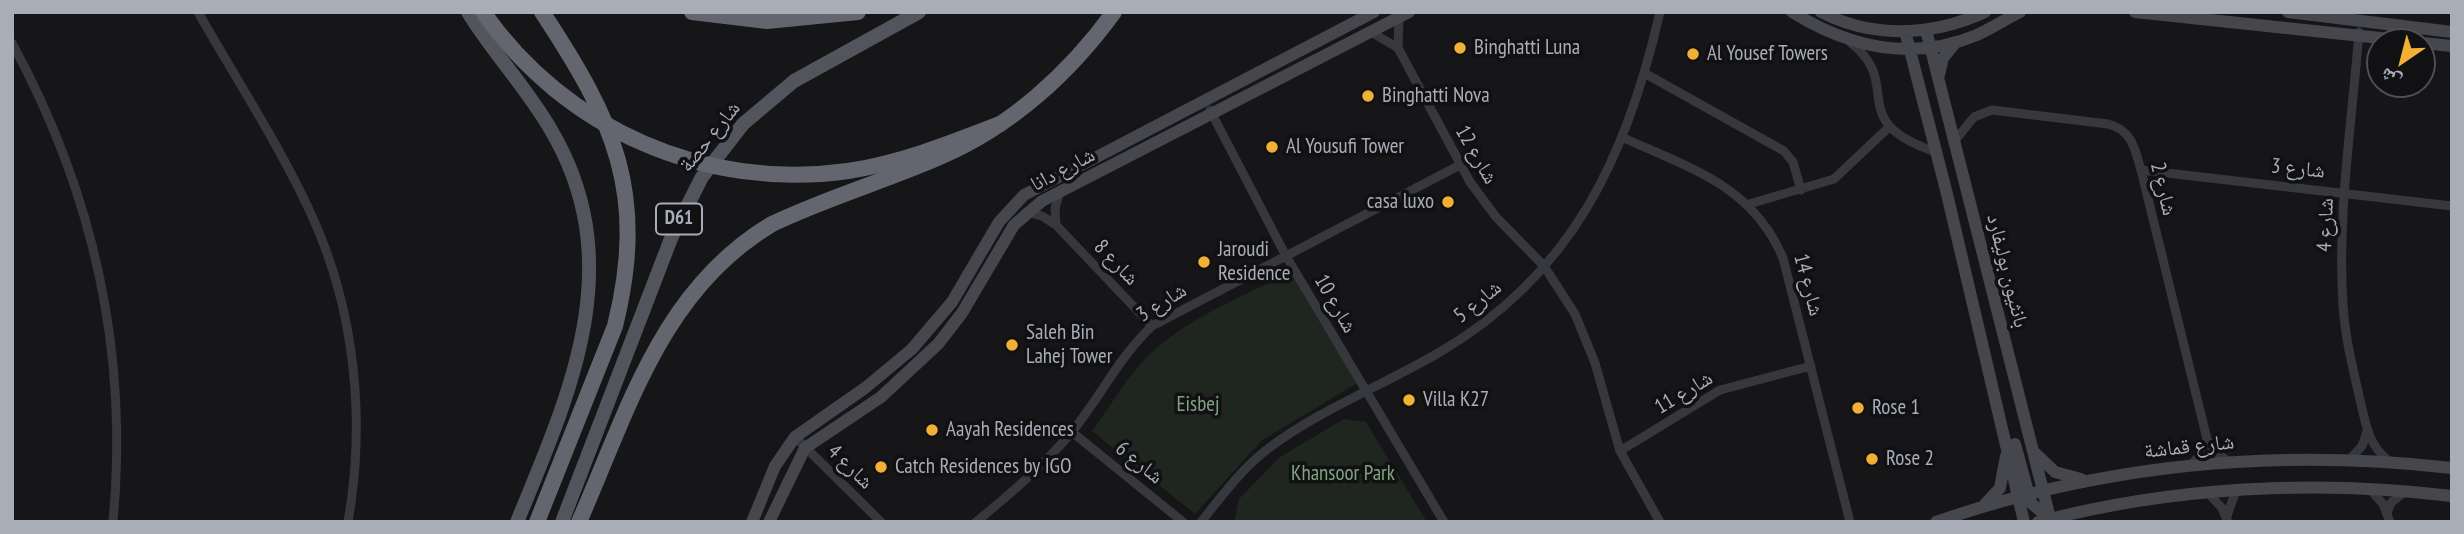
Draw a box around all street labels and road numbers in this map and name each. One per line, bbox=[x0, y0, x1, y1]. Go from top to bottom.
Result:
street label: شارع حصة bbox=[674, 97, 746, 177]
street label: شارع 12 bbox=[1449, 121, 1503, 189]
street label: شارع دانا bbox=[1027, 143, 1099, 197]
street label: شارع 3 bbox=[2270, 154, 2326, 184]
street label: شارع 2 bbox=[2144, 160, 2182, 218]
street label: شارع 4 bbox=[2312, 198, 2340, 252]
road number: D61 bbox=[656, 204, 702, 234]
street label: بانثيون بوليفارد bbox=[1981, 211, 2033, 331]
street label: شارع 8 bbox=[1088, 235, 1144, 291]
street label: شارع 14 bbox=[1788, 251, 1828, 319]
street label: شارع 10 bbox=[1308, 270, 1362, 338]
street label: شارع 5 bbox=[1449, 275, 1507, 329]
street label: شارع 3 bbox=[1133, 278, 1191, 328]
street label: شارع 11 bbox=[1650, 366, 1718, 420]
street label: شارع قماشة bbox=[2143, 430, 2235, 464]
street label: شارع 6 bbox=[1110, 436, 1168, 490]
street label: شارع 4 bbox=[822, 439, 878, 495]

